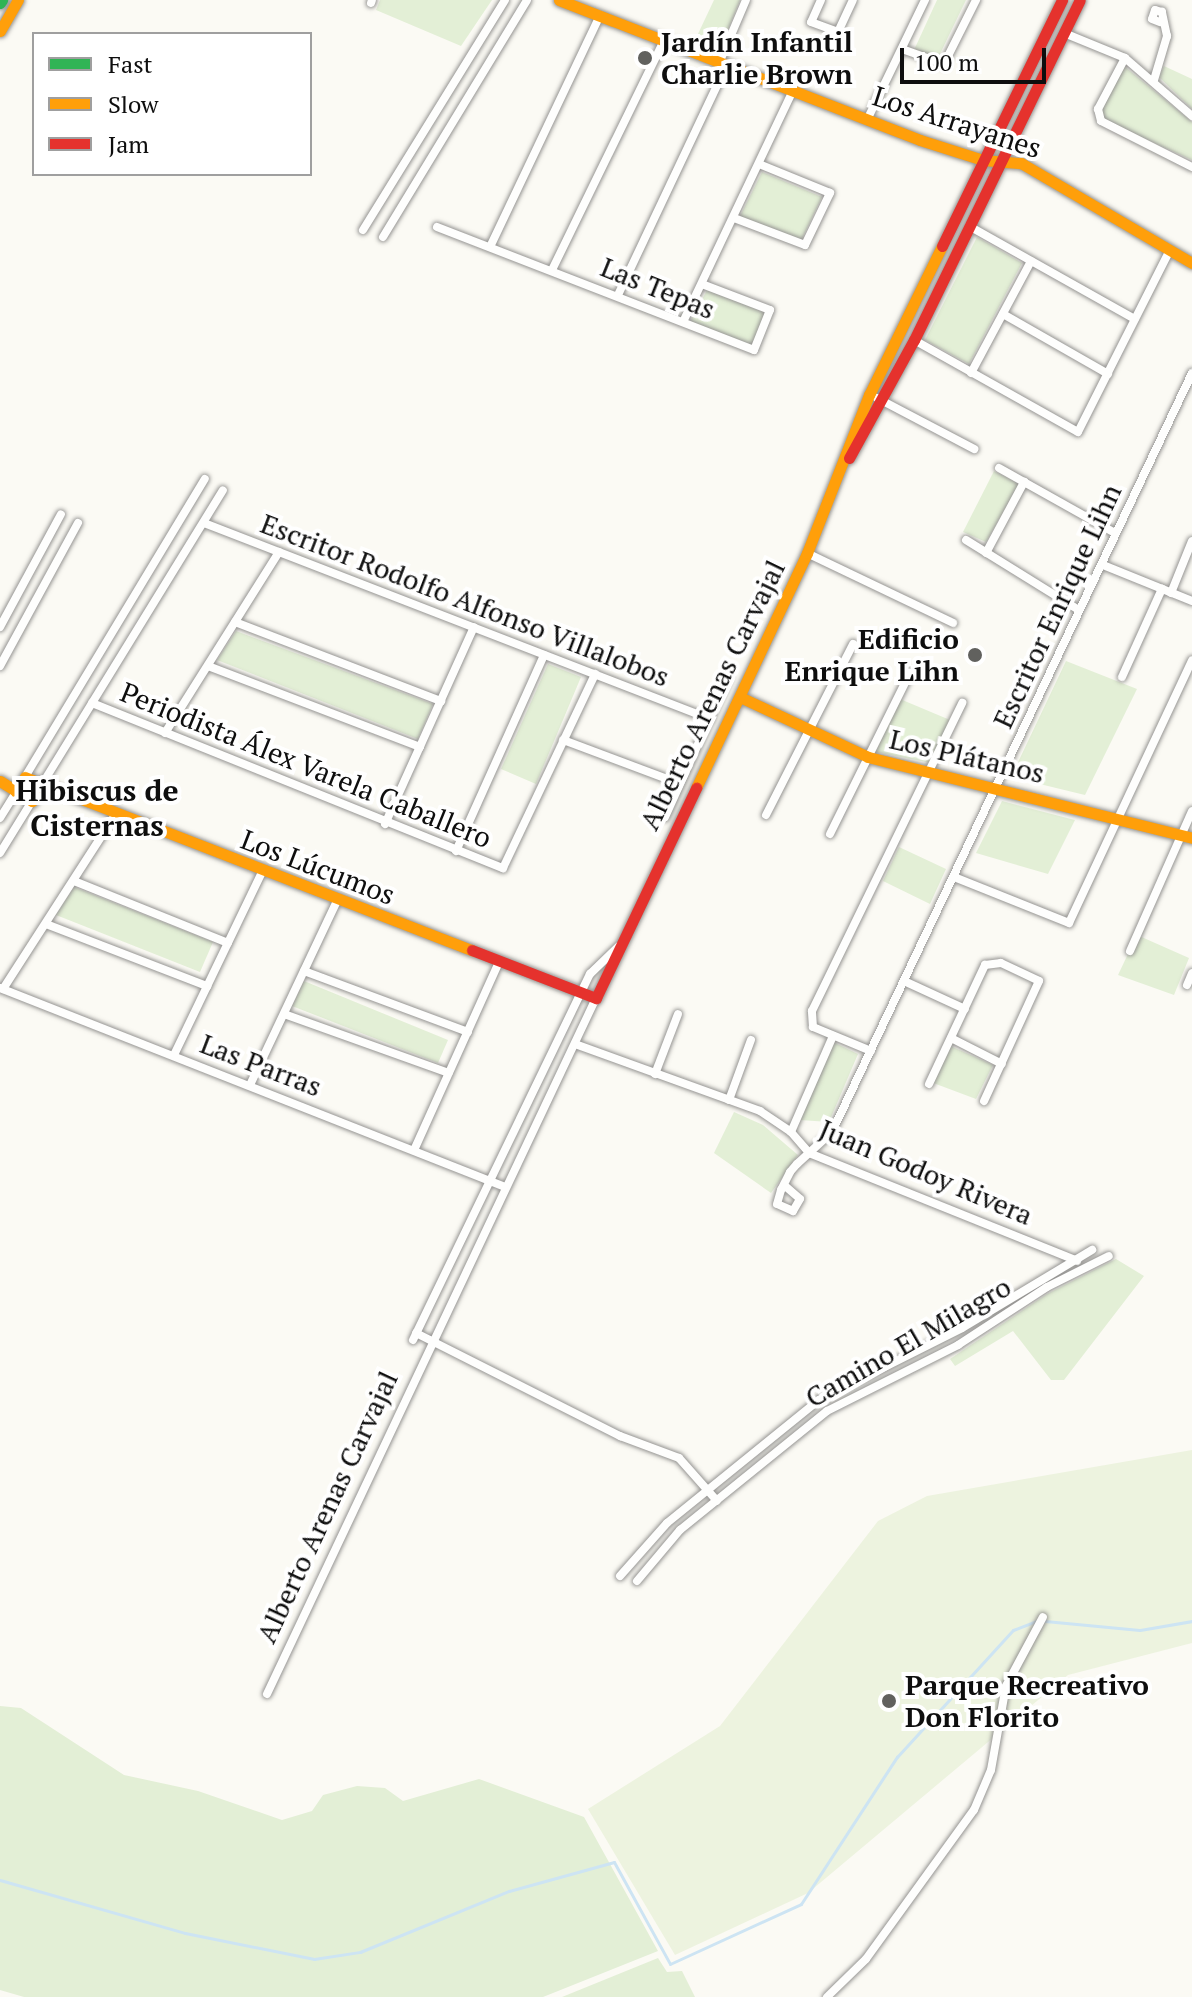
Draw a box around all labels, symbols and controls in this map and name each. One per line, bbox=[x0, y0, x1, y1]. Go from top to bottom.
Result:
place label: Jardín Infantil Charlie Brown bbox=[661, 25, 853, 91]
legend bbox=[32, 32, 312, 176]
scale bar bbox=[904, 32, 1050, 82]
text: 100 m bbox=[914, 46, 979, 78]
text: Fast bbox=[108, 48, 152, 80]
marker: Jardín Infantil Charlie Brown bbox=[636, 49, 654, 67]
street label: Los Arrayanes bbox=[868, 79, 1046, 165]
text: Slow bbox=[108, 88, 159, 120]
text: Jam bbox=[108, 128, 149, 160]
street label: Las Tepas bbox=[596, 250, 720, 326]
street label: Escritor Enrique Lihn bbox=[986, 479, 1128, 733]
street label: Escritor Rodolfo Alfonso Villalobos bbox=[255, 506, 675, 694]
street label: Alberto Arenas Carvajal bbox=[632, 554, 792, 836]
place label: Edificio Enrique Lihn bbox=[785, 622, 959, 688]
marker: Edificio Enrique Lihn bbox=[966, 646, 984, 664]
street label: Periodista Álex Varela Caballero bbox=[115, 675, 497, 855]
street label: Los Plátanos bbox=[886, 722, 1048, 790]
district label: Hibiscus de Cisternas bbox=[15, 772, 179, 842]
street label: Los Lúcumos bbox=[236, 822, 400, 912]
street label: Las Parras bbox=[196, 1027, 326, 1103]
street label: Juan Godoy Rivera bbox=[814, 1112, 1038, 1232]
street label: Camino El Milagro bbox=[799, 1270, 1017, 1414]
street label: Alberto Arenas Carvajal bbox=[249, 1366, 405, 1648]
place label: Parque Recreativo Don Florito bbox=[905, 1668, 1149, 1734]
marker: Parque Recreativo Don Florito bbox=[880, 1692, 898, 1710]

